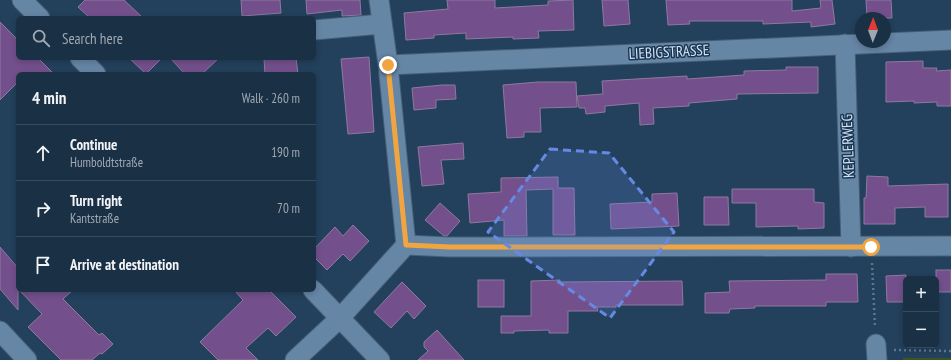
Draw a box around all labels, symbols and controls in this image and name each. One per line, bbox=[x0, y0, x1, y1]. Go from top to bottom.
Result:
north arrow bbox=[855, 12, 891, 48]
search box bbox=[16, 16, 316, 60]
icon: search bbox=[30, 27, 52, 49]
text: Search here bbox=[62, 29, 123, 48]
street label: LIEBIGSTRASSE bbox=[628, 40, 710, 63]
route end bbox=[379, 56, 397, 74]
text: 4 min bbox=[32, 87, 66, 109]
text: Walk · 260 m bbox=[242, 90, 300, 107]
street label: KEPLERWEG bbox=[837, 114, 858, 178]
text: Continue bbox=[70, 135, 117, 154]
icon: ahead bbox=[32, 142, 54, 164]
text: 190 m bbox=[271, 144, 300, 161]
text: Humboldtstraße bbox=[70, 154, 143, 171]
text: Turn right bbox=[70, 191, 122, 210]
icon: right bbox=[32, 198, 54, 220]
text: 70 m bbox=[277, 200, 300, 217]
text: Kantstraße bbox=[70, 210, 119, 227]
route start bbox=[862, 238, 880, 256]
icon: arrive bbox=[32, 254, 54, 276]
text: Arrive at destination bbox=[70, 255, 179, 274]
map controls bbox=[903, 276, 939, 348]
button: + bbox=[903, 276, 939, 312]
button: − bbox=[903, 312, 939, 348]

